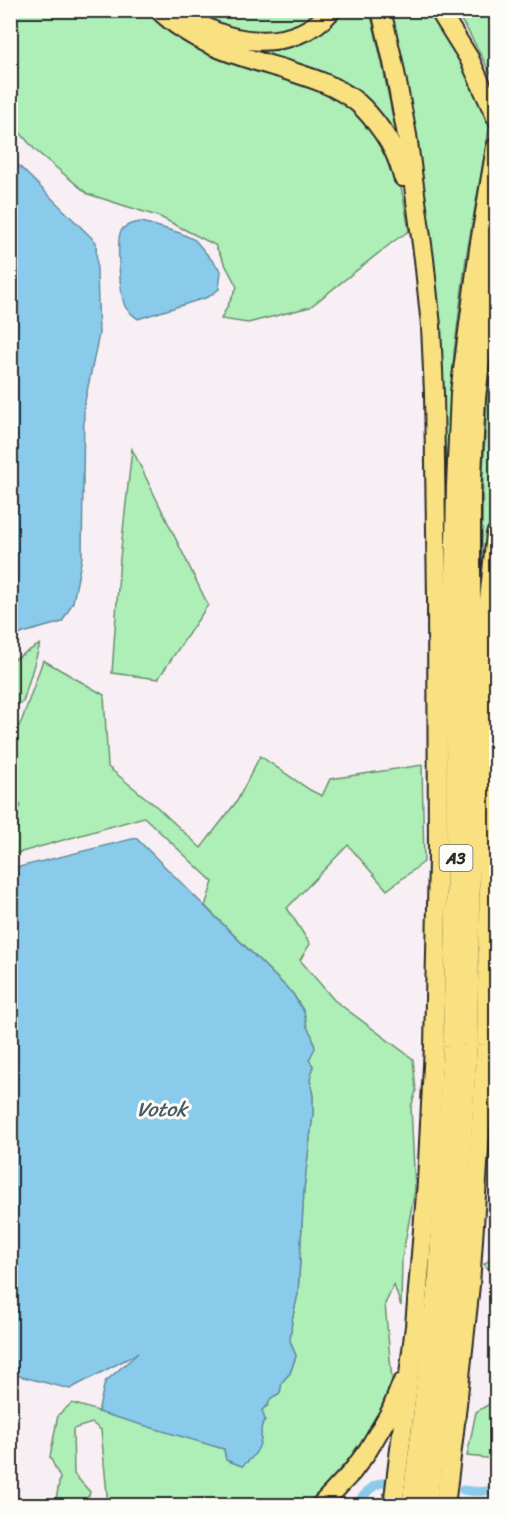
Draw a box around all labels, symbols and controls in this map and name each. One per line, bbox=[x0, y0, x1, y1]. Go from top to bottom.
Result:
road number: A3 bbox=[440, 845, 472, 871]
water label: Votok bbox=[137, 1092, 189, 1127]

